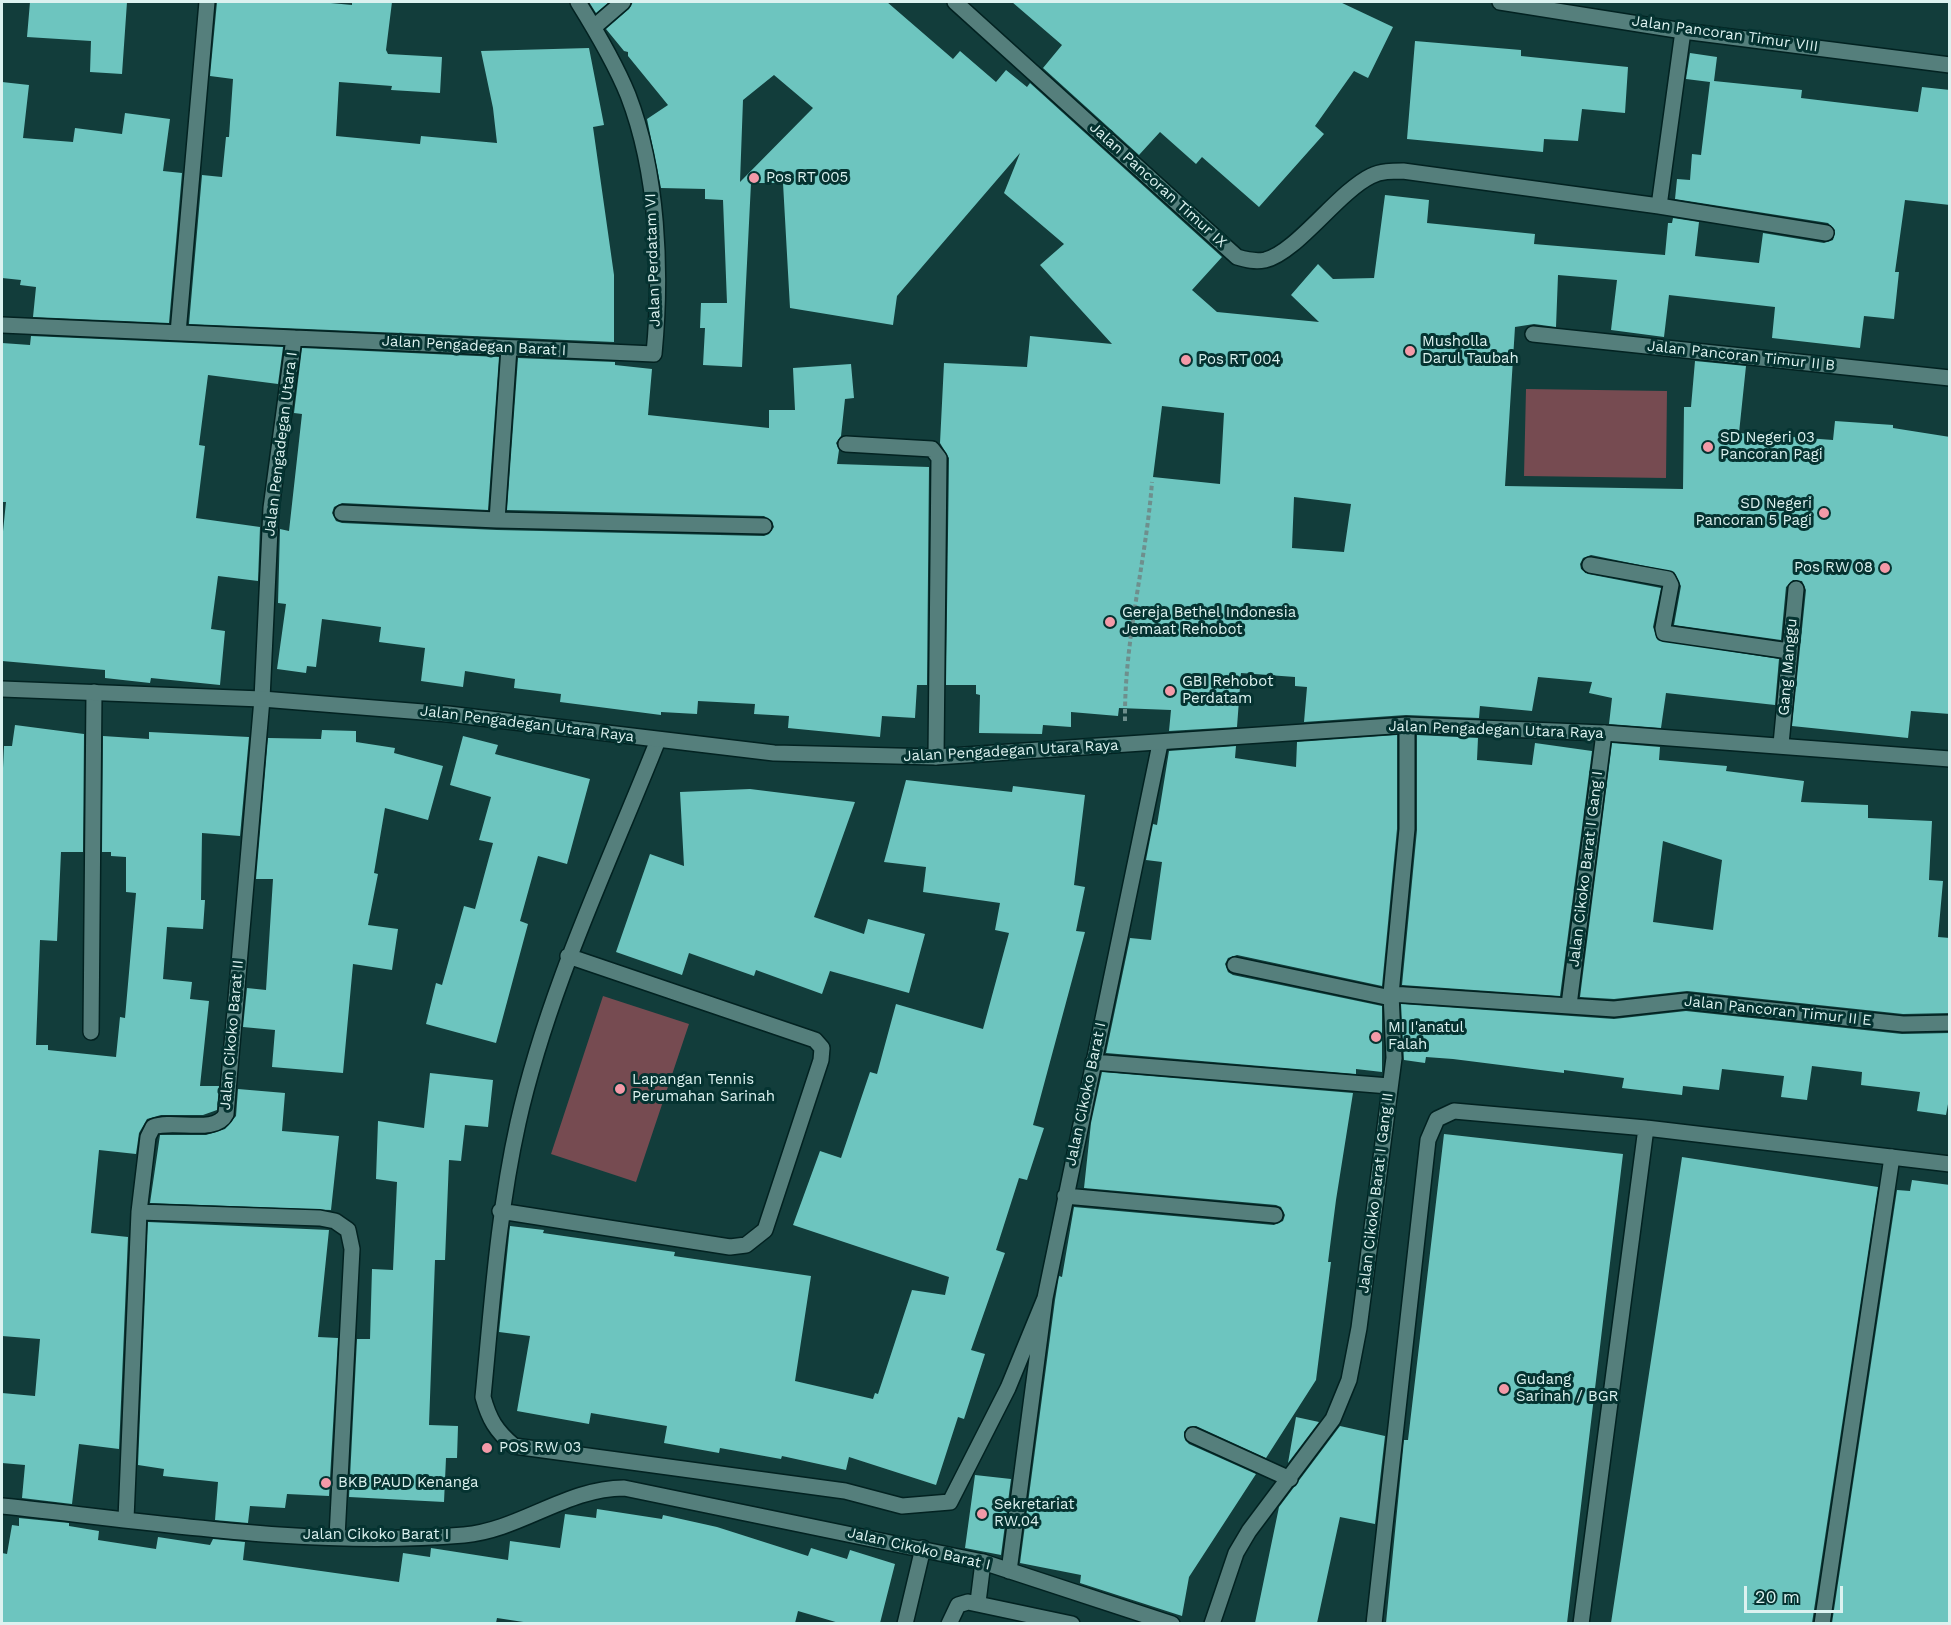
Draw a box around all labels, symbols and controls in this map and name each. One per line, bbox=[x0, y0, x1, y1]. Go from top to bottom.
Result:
street label: Jalan Pancoran Timur VIII bbox=[1631, 12, 1819, 56]
street label: Jalan Pancoran Timur IX bbox=[1086, 119, 1230, 251]
place label: Pos RT 005 bbox=[766, 169, 848, 187]
marker: Pos RT 005 bbox=[747, 171, 761, 185]
street label: Jalan Perdatam VI bbox=[642, 193, 664, 327]
street label: Jalan Pengadegan Barat I bbox=[381, 332, 567, 360]
place label: Musholla Darul Taubah bbox=[1422, 333, 1519, 368]
street label: Jalan Pancoran Timur II B bbox=[1646, 337, 1836, 375]
marker: Musholla Darul Taubah bbox=[1403, 344, 1417, 358]
street label: Jalan Pengadegan Utara I bbox=[261, 351, 301, 537]
place label: Pos RT 004 bbox=[1198, 351, 1281, 369]
marker: Pos RT 004 bbox=[1179, 353, 1193, 367]
place label: SD Negeri 03 Pancoran Pagi bbox=[1720, 429, 1823, 464]
marker: SD Negeri 03 Pancoran Pagi bbox=[1701, 440, 1715, 454]
place label: SD Negeri Pancoran 5 Pagi bbox=[1695, 495, 1812, 530]
marker: SD Negeri Pancoran 5 Pagi bbox=[1817, 506, 1831, 520]
place label: Pos RW 08 bbox=[1794, 559, 1873, 577]
marker: Pos RW 08 bbox=[1878, 561, 1892, 575]
place label: Gereja Bethel Indonesia Jemaat Rehobot bbox=[1122, 604, 1296, 639]
marker: Gereja Bethel Indonesia Jemaat Rehobot bbox=[1103, 615, 1117, 629]
street label: Gang Manggu bbox=[1775, 618, 1801, 716]
place label: GBI Rehobot Perdatam bbox=[1182, 673, 1273, 708]
marker: GBI Rehobot Perdatam bbox=[1163, 684, 1177, 698]
street label: Jalan Pengadegan Utara Raya bbox=[419, 702, 635, 746]
street label: Jalan Pengadegan Utara Raya bbox=[1388, 717, 1604, 743]
street label: Jalan Pengadegan Utara Raya bbox=[903, 736, 1119, 766]
street label: Jalan Cikoko Barat I Gang I bbox=[1565, 770, 1607, 968]
street label: Jalan Cikoko Barat II bbox=[216, 959, 248, 1111]
street label: Jalan Pancoran Timur II E bbox=[1683, 992, 1873, 1030]
place label: MI I'anatul Falah bbox=[1388, 1019, 1464, 1054]
street label: Jalan Cikoko Barat I bbox=[1062, 1021, 1110, 1167]
marker: MI I'anatul Falah bbox=[1369, 1030, 1383, 1044]
place label: Lapangan Tennis Perumahan Sarinah bbox=[632, 1071, 775, 1106]
marker: Lapangan Tennis Perumahan Sarinah bbox=[613, 1082, 627, 1096]
street label: Jalan Cikoko Barat I Gang II bbox=[1355, 1092, 1397, 1294]
place label: Gudang Sarinah / BGR bbox=[1516, 1371, 1619, 1406]
marker: Gudang Sarinah / BGR bbox=[1497, 1382, 1511, 1396]
place label: POS RW 03 bbox=[499, 1439, 581, 1457]
marker: POS RW 03 bbox=[480, 1441, 494, 1455]
place label: BKB PAUD Kenanga bbox=[338, 1474, 478, 1492]
marker: BKB PAUD Kenanga bbox=[319, 1476, 333, 1490]
place label: Sekretariat RW.04 bbox=[994, 1496, 1074, 1531]
marker: Sekretariat RW.04 bbox=[975, 1507, 989, 1521]
street label: Jalan Cikoko Barat I bbox=[846, 1524, 992, 1574]
street label: Jalan Cikoko Barat I bbox=[303, 1526, 449, 1544]
scale bar bbox=[1747, 1574, 1846, 1612]
text: 20 m bbox=[1755, 1586, 1800, 1607]

